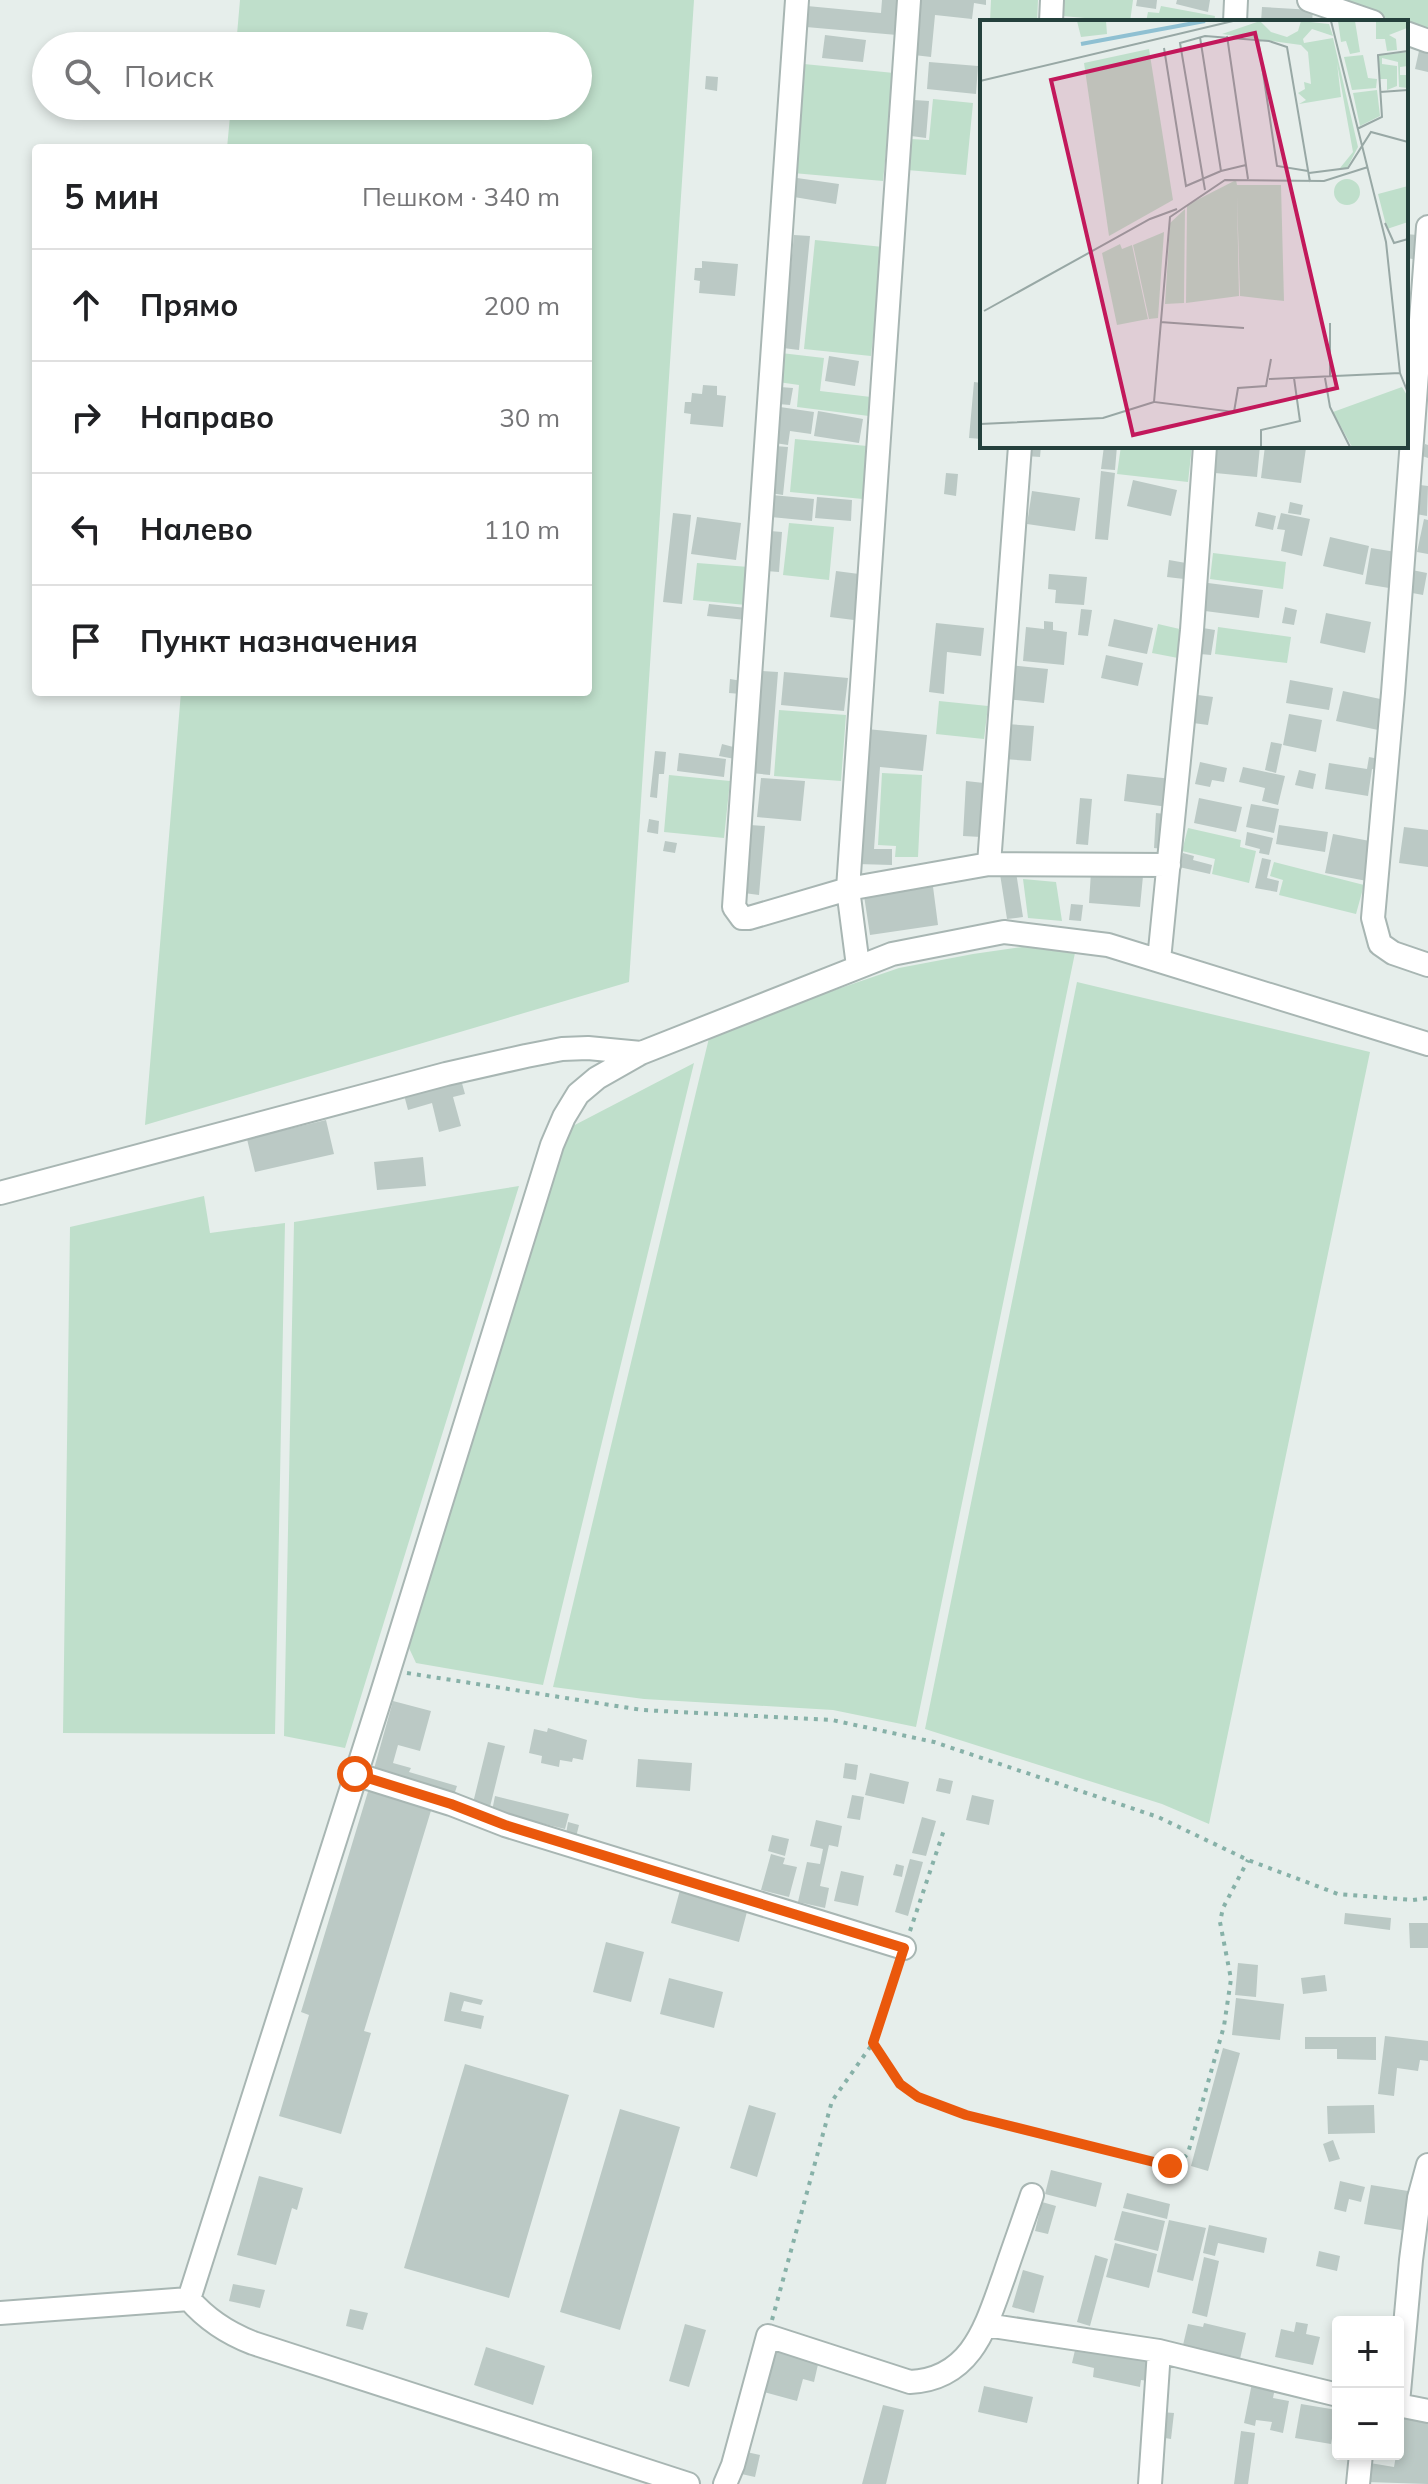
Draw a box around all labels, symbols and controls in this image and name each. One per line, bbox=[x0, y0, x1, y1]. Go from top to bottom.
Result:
inset map bbox=[980, 20, 1408, 448]
search box bbox=[32, 32, 592, 120]
icon: search bbox=[60, 54, 104, 98]
text: Поиск bbox=[124, 57, 214, 95]
text: 5 мин bbox=[64, 175, 159, 218]
text: Пешком · 340 m bbox=[362, 180, 560, 213]
icon: ahead bbox=[64, 283, 108, 327]
text: Прямо bbox=[140, 286, 238, 324]
text: 200 m bbox=[484, 289, 560, 322]
icon: right bbox=[64, 395, 108, 439]
text: Направо bbox=[140, 398, 274, 436]
text: 30 m bbox=[499, 401, 560, 434]
icon: left bbox=[64, 507, 108, 551]
text: Налево bbox=[140, 510, 253, 548]
text: 110 m bbox=[484, 513, 560, 546]
icon: arrive bbox=[64, 619, 108, 663]
text: Пункт назначения bbox=[140, 622, 418, 660]
route start bbox=[337, 1756, 373, 1792]
route end bbox=[1152, 2148, 1188, 2184]
map controls bbox=[1332, 2316, 1404, 2460]
button: + bbox=[1332, 2316, 1404, 2388]
button: − bbox=[1332, 2388, 1404, 2460]

